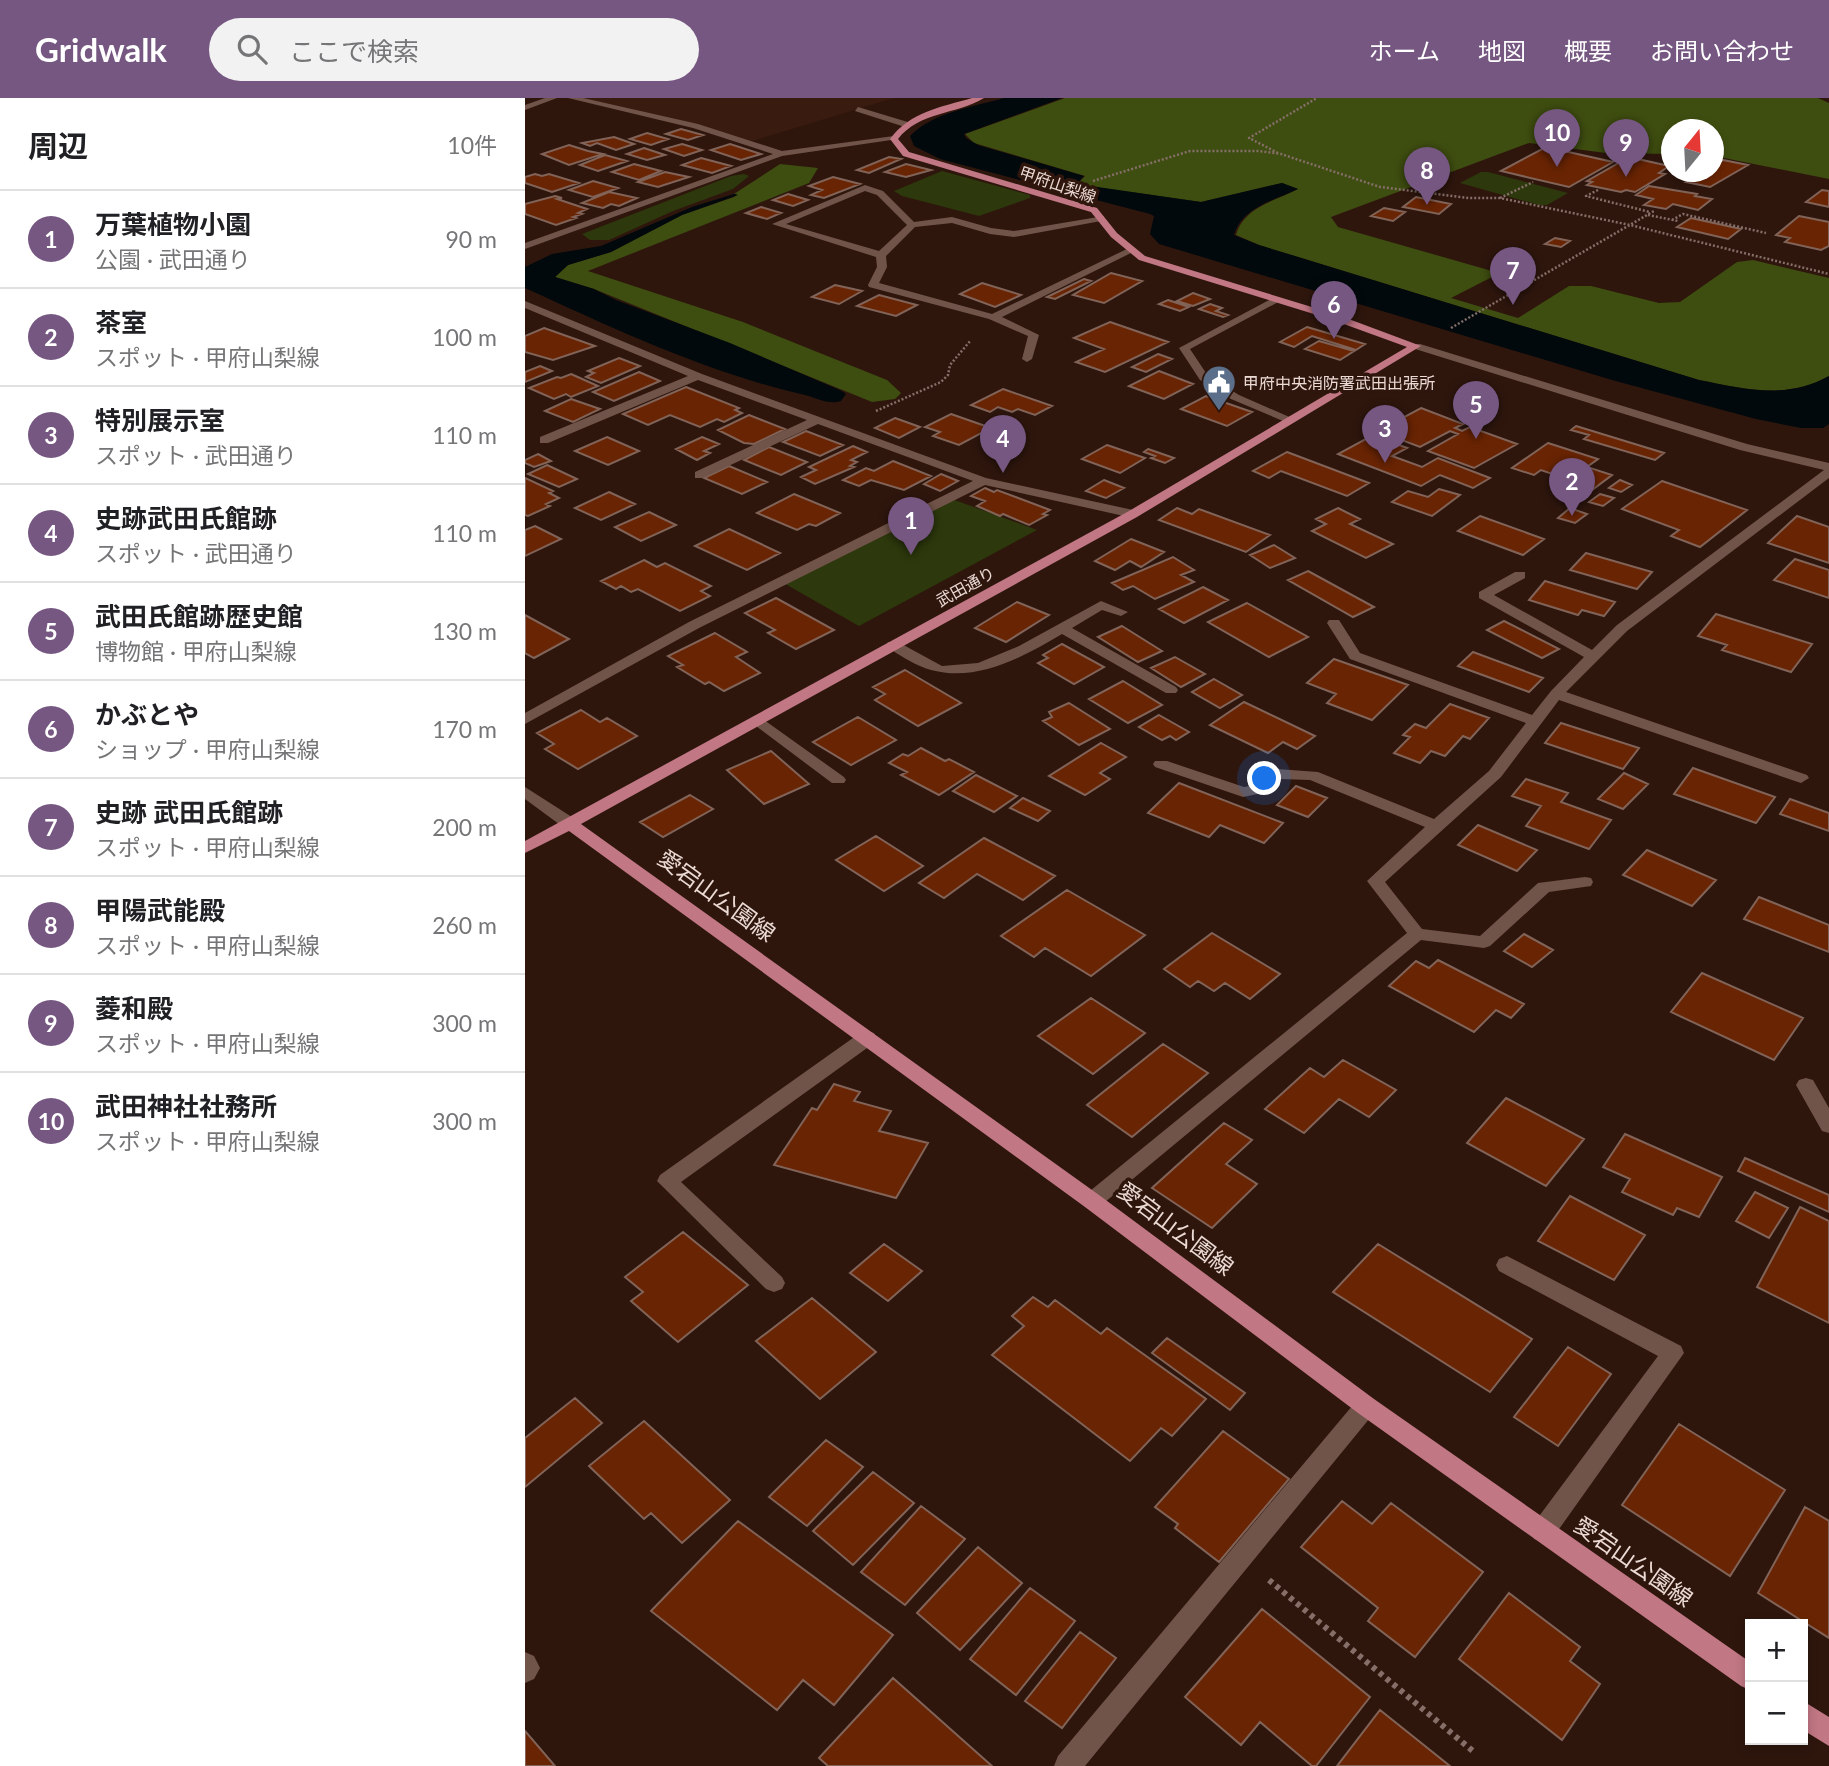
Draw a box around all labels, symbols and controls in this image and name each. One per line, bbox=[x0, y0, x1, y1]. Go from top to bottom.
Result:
search box bbox=[209, 18, 699, 81]
text: Gridwalk bbox=[35, 29, 167, 69]
icon: search bbox=[233, 30, 271, 68]
text: ここで検索 bbox=[289, 35, 419, 67]
text: ホーム bbox=[1369, 36, 1440, 65]
text: 地図 bbox=[1478, 36, 1526, 65]
text: 概要 bbox=[1564, 36, 1612, 65]
text: お問い合わせ bbox=[1650, 36, 1794, 65]
pin: 10 bbox=[1534, 109, 1580, 167]
pin: 9 bbox=[1603, 119, 1649, 177]
north arrow bbox=[1661, 119, 1724, 182]
text: 周辺 bbox=[28, 127, 88, 163]
text: 10件 bbox=[447, 131, 497, 159]
pin: 8 bbox=[1404, 147, 1450, 205]
street label: 甲府山梨線 bbox=[1017, 162, 1099, 206]
text: 万葉植物小園 bbox=[95, 208, 251, 240]
text: 1 bbox=[44, 225, 58, 253]
text: 90 m bbox=[446, 225, 497, 253]
text: 公園 · 武田通り bbox=[95, 245, 251, 273]
pin: 7 bbox=[1490, 247, 1536, 305]
pin: 6 bbox=[1311, 281, 1357, 339]
text: 茶室 bbox=[95, 306, 147, 338]
text: 2 bbox=[44, 323, 58, 351]
text: 100 m bbox=[432, 323, 497, 351]
text: スポット · 甲府山梨線 bbox=[95, 343, 320, 371]
public building icon: 甲府中央消防署武田出張所 bbox=[1200, 363, 1238, 412]
place label: 甲府中央消防署武田出張所 bbox=[1243, 373, 1435, 392]
pin: 5 bbox=[1453, 381, 1499, 439]
text: 特別展示室 bbox=[95, 404, 225, 436]
pin: 3 bbox=[1362, 405, 1408, 463]
pin: 4 bbox=[980, 415, 1026, 473]
text: 3 bbox=[44, 421, 58, 449]
text: 110 m bbox=[432, 421, 497, 449]
text: スポット · 武田通り bbox=[95, 441, 297, 469]
pin: 2 bbox=[1549, 458, 1595, 516]
pin: 1 bbox=[888, 497, 934, 555]
text: 史跡武田氏館跡 bbox=[95, 502, 277, 534]
text: 4 bbox=[44, 519, 58, 547]
text: 110 m bbox=[432, 519, 497, 547]
text: スポット · 武田通り bbox=[95, 539, 297, 567]
street label: 武田通り bbox=[932, 562, 998, 610]
text: 武田氏館跡歴史館 bbox=[95, 600, 303, 632]
text: 5 bbox=[44, 617, 58, 645]
text: 130 m bbox=[432, 617, 497, 645]
text: 博物館 · 甲府山梨線 bbox=[95, 637, 297, 665]
text: かぶとや bbox=[95, 698, 199, 730]
text: 6 bbox=[44, 715, 58, 743]
text: 170 m bbox=[432, 715, 497, 743]
text: ショップ · 甲府山梨線 bbox=[95, 735, 320, 763]
your location bbox=[1247, 761, 1281, 795]
text: 史跡 武田氏館跡 bbox=[95, 796, 283, 828]
text: 7 bbox=[44, 813, 58, 841]
text: 200 m bbox=[432, 813, 497, 841]
text: スポット · 甲府山梨線 bbox=[95, 833, 320, 861]
street label: 愛宕山公園線 bbox=[653, 843, 781, 947]
text: 甲陽武能殿 bbox=[95, 894, 225, 926]
text: 8 bbox=[44, 911, 58, 939]
text: 260 m bbox=[432, 911, 497, 939]
text: スポット · 甲府山梨線 bbox=[95, 931, 320, 959]
text: 菱和殿 bbox=[95, 992, 173, 1024]
text: 9 bbox=[44, 1009, 58, 1037]
text: 300 m bbox=[432, 1009, 497, 1037]
text: スポット · 甲府山梨線 bbox=[95, 1029, 320, 1057]
text: 武田神社社務所 bbox=[95, 1090, 277, 1122]
text: 10 bbox=[38, 1107, 64, 1135]
text: 300 m bbox=[432, 1107, 497, 1135]
text: スポット · 甲府山梨線 bbox=[95, 1127, 320, 1155]
street label: 愛宕山公園線 bbox=[1112, 1175, 1240, 1281]
street label: 愛宕山公園線 bbox=[1569, 1510, 1699, 1612]
map controls bbox=[1745, 1619, 1808, 1745]
button: + bbox=[1745, 1619, 1808, 1682]
button: − bbox=[1745, 1682, 1808, 1745]

